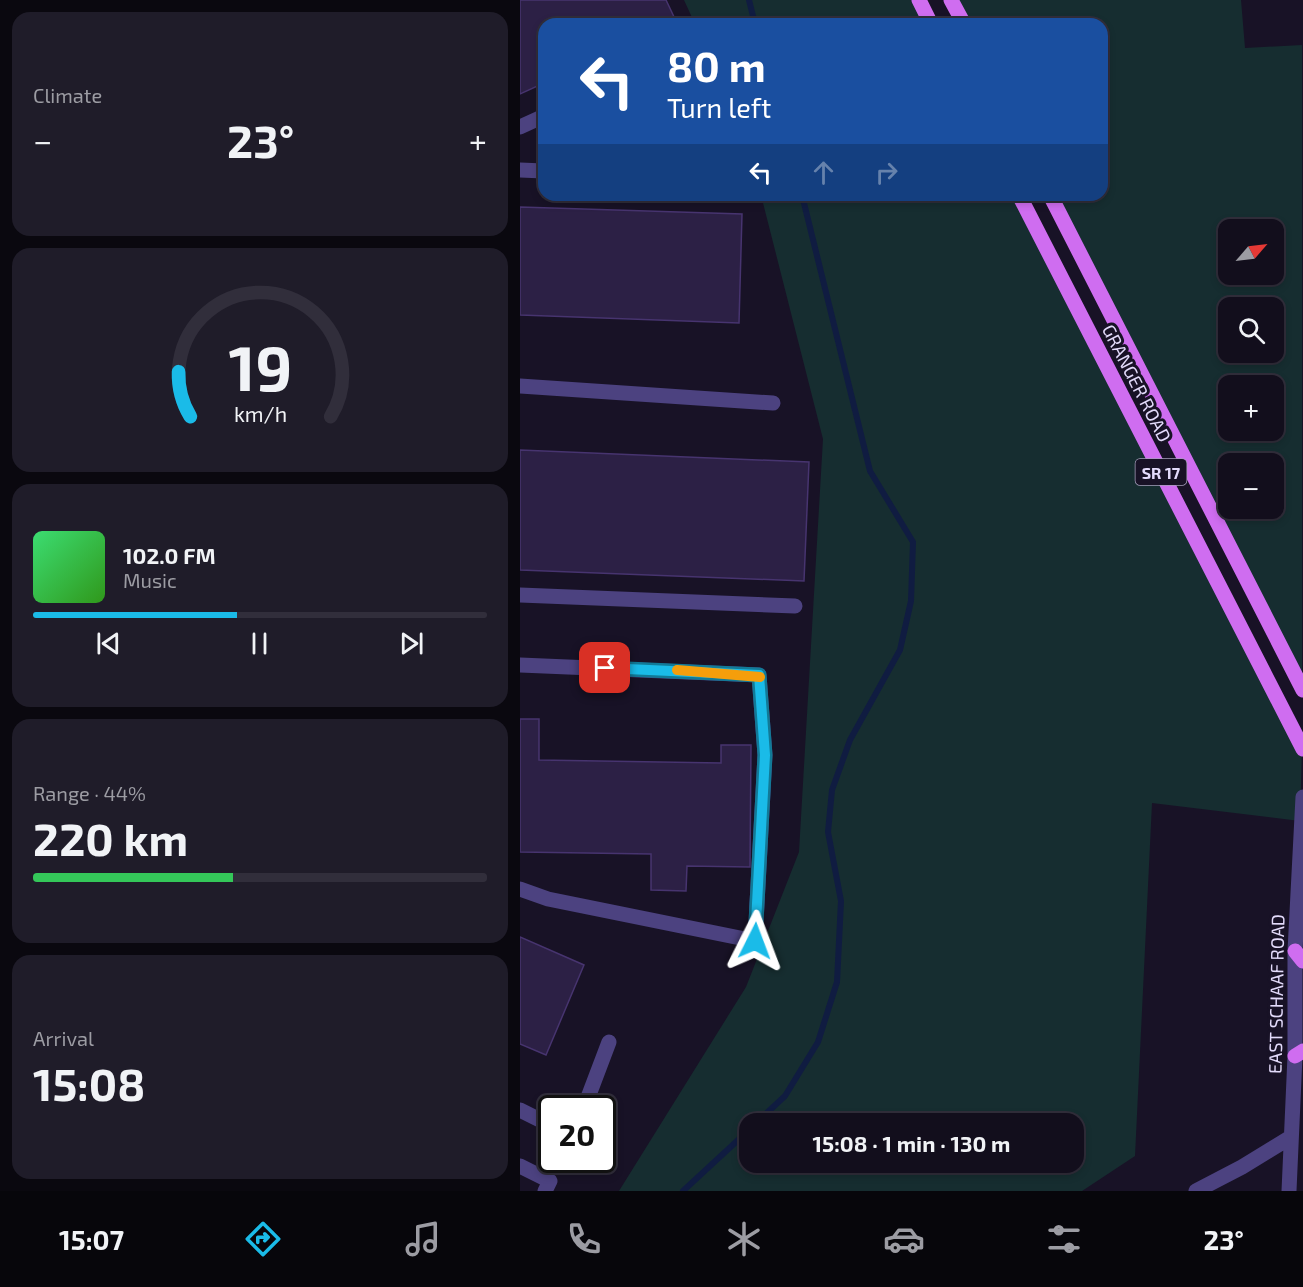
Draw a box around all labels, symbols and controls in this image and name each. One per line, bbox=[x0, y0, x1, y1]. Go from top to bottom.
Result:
text: 80 m bbox=[667, 40, 766, 90]
icon: left bbox=[568, 42, 646, 120]
text: Climate bbox=[33, 83, 102, 107]
text: Turn left bbox=[667, 91, 771, 123]
text: 23° bbox=[227, 113, 294, 167]
text: − bbox=[33, 120, 52, 160]
text: + bbox=[469, 120, 487, 160]
icon: left bbox=[744, 156, 777, 189]
icon: ahead bbox=[807, 156, 840, 189]
icon: right bbox=[870, 156, 903, 189]
north arrow bbox=[1218, 219, 1284, 285]
map controls bbox=[1218, 219, 1284, 519]
button: search bbox=[1218, 297, 1284, 363]
street label: GRANGER ROAD bbox=[1098, 321, 1176, 445]
text: 19 bbox=[228, 329, 292, 404]
button: + bbox=[1218, 375, 1284, 441]
text: km/h bbox=[233, 401, 287, 426]
button: − bbox=[1218, 453, 1284, 519]
road number: SR 17 bbox=[1136, 459, 1186, 485]
text: 102.0 FM bbox=[123, 542, 216, 568]
text: Music bbox=[123, 568, 177, 592]
icon: previous bbox=[92, 627, 125, 660]
icon: pause bbox=[243, 627, 276, 660]
icon: next bbox=[395, 627, 428, 660]
pin bbox=[579, 642, 630, 693]
icon: arrive bbox=[588, 651, 621, 684]
text: Range · 44% bbox=[33, 781, 146, 805]
text: 220 km bbox=[33, 811, 188, 865]
position arrow bbox=[723, 909, 787, 973]
street label: EAST SCHAAF ROAD bbox=[1264, 914, 1288, 1074]
text: Arrival bbox=[33, 1026, 94, 1050]
text: 15:08 bbox=[33, 1056, 145, 1110]
speed limit sign: 20 bbox=[538, 1095, 616, 1173]
text: 15:08 · 1 min · 130 m bbox=[813, 1130, 1010, 1156]
icon: directions bbox=[242, 1218, 284, 1260]
icon: music bbox=[402, 1218, 444, 1260]
icon: phone bbox=[563, 1218, 605, 1260]
icon: climate bbox=[723, 1218, 765, 1260]
icon: car bbox=[883, 1218, 925, 1260]
icon: filters bbox=[1043, 1218, 1085, 1260]
text: 15:07 bbox=[59, 1223, 124, 1255]
text: 23° bbox=[1204, 1223, 1244, 1255]

